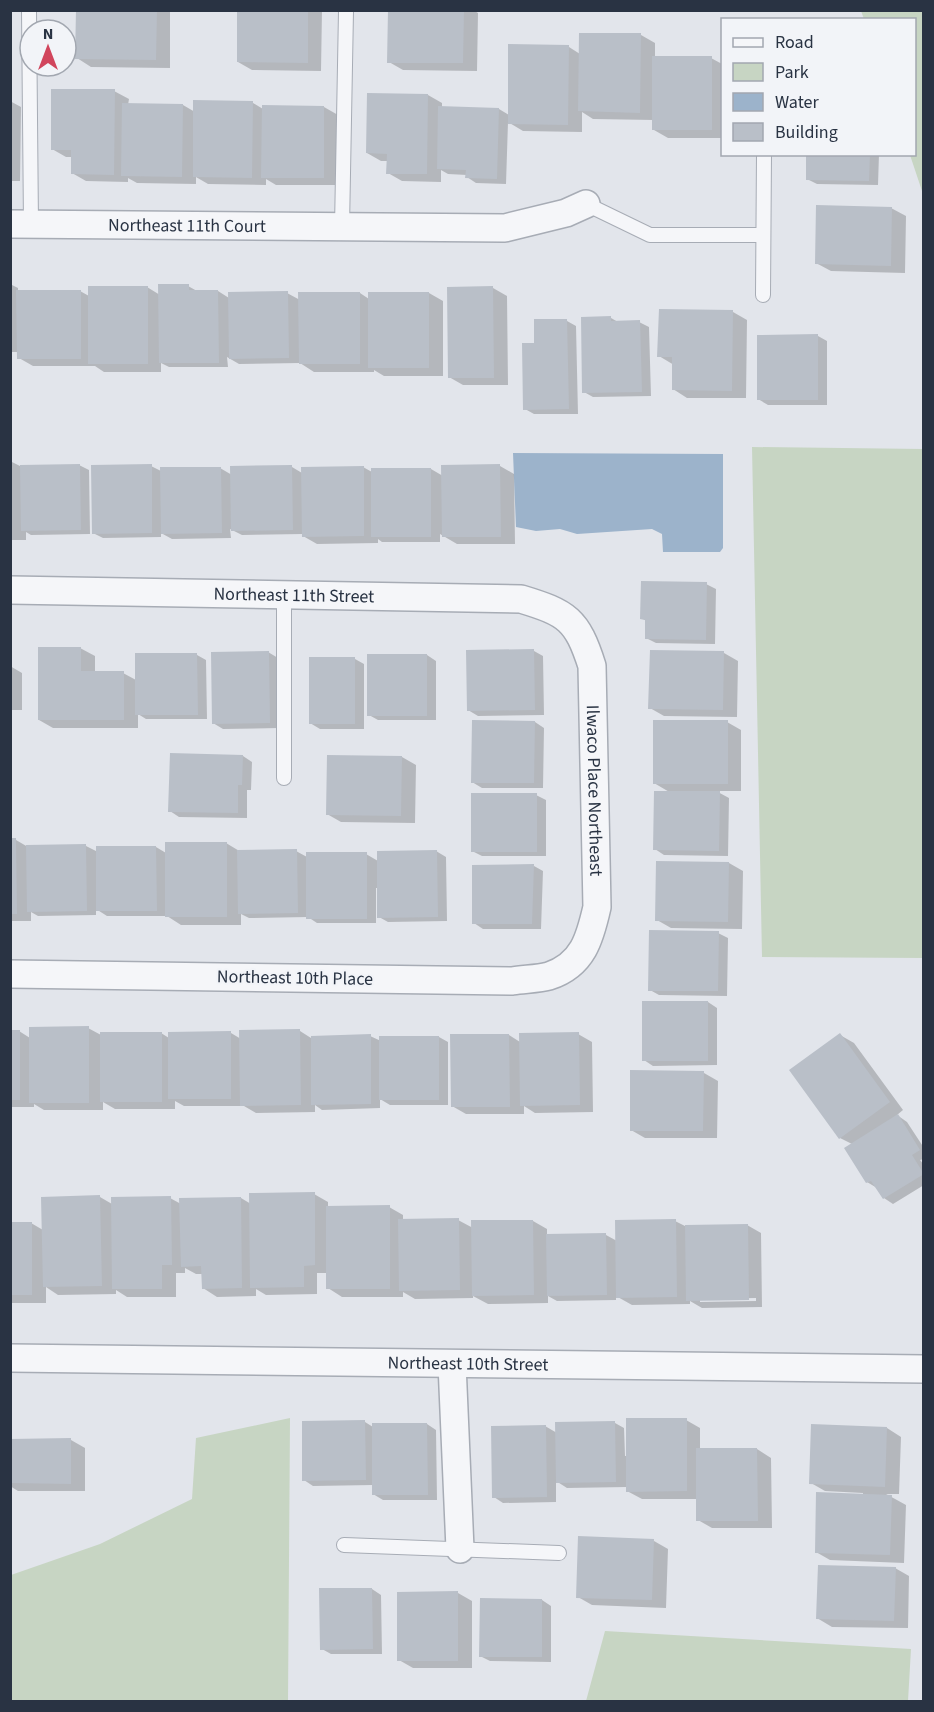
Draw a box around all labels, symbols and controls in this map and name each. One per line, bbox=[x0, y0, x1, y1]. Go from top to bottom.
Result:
north arrow bbox=[18, 18, 78, 78]
legend bbox=[721, 18, 916, 156]
text: N bbox=[43, 23, 53, 45]
text: Road bbox=[775, 30, 814, 55]
text: Park bbox=[775, 60, 809, 85]
text: Water bbox=[775, 90, 819, 115]
text: Building bbox=[775, 120, 838, 145]
street label: Northeast 11th Court bbox=[108, 212, 266, 239]
street label: Northeast 11th Street bbox=[213, 581, 375, 609]
street label: Ilwaco Place Northeast bbox=[580, 705, 609, 876]
street label: Northeast 10th Place bbox=[217, 964, 373, 992]
street label: Northeast 10th Street bbox=[387, 1350, 548, 1377]

